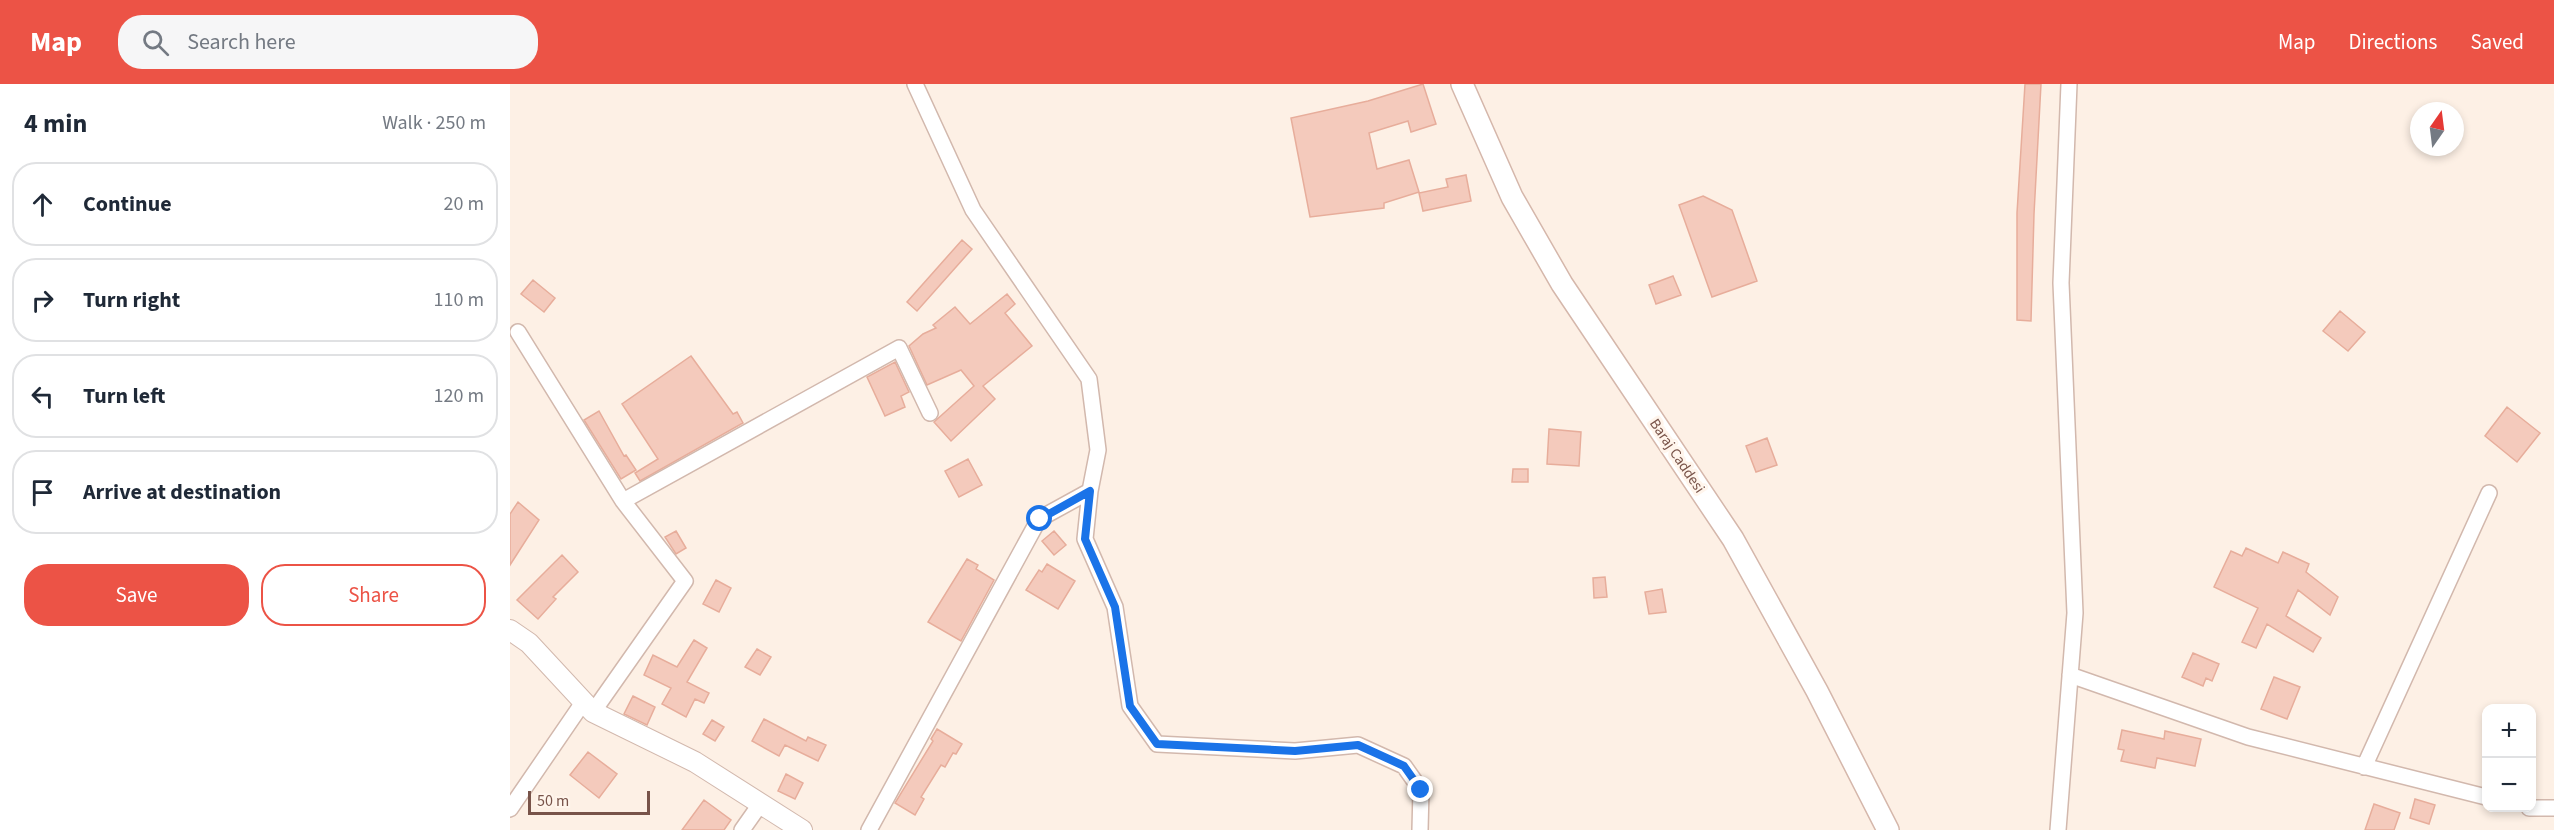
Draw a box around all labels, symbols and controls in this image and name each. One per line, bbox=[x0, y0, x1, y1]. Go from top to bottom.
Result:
search box bbox=[118, 15, 538, 69]
text: Map bbox=[30, 22, 82, 62]
icon: search bbox=[139, 26, 172, 59]
text: Search here bbox=[187, 26, 296, 58]
text: Map bbox=[2278, 27, 2316, 57]
text: Directions bbox=[2349, 27, 2437, 57]
text: Saved bbox=[2470, 27, 2524, 57]
north arrow bbox=[2410, 102, 2464, 156]
text: 4 min bbox=[24, 105, 87, 142]
text: Walk · 250 m bbox=[382, 109, 486, 137]
icon: ahead bbox=[26, 188, 59, 221]
text: Continue bbox=[83, 188, 172, 220]
text: 20 m bbox=[444, 190, 484, 218]
icon: right bbox=[26, 284, 59, 317]
text: Turn right bbox=[83, 284, 180, 316]
text: 110 m bbox=[434, 286, 484, 314]
icon: left bbox=[26, 380, 59, 413]
text: Turn left bbox=[83, 380, 165, 412]
text: 120 m bbox=[434, 382, 484, 410]
street label: Baraj Caddesi bbox=[1644, 415, 1710, 497]
icon: arrive bbox=[26, 476, 59, 509]
text: Arrive at destination bbox=[83, 476, 281, 508]
route start bbox=[1026, 505, 1052, 531]
button: Save bbox=[24, 564, 249, 626]
button: Share bbox=[261, 564, 486, 626]
map controls bbox=[2482, 704, 2536, 812]
button: + bbox=[2482, 704, 2536, 758]
button: − bbox=[2482, 758, 2536, 812]
route end bbox=[1407, 776, 1433, 802]
scale bar bbox=[528, 788, 650, 816]
text: 50 m bbox=[537, 790, 569, 812]

